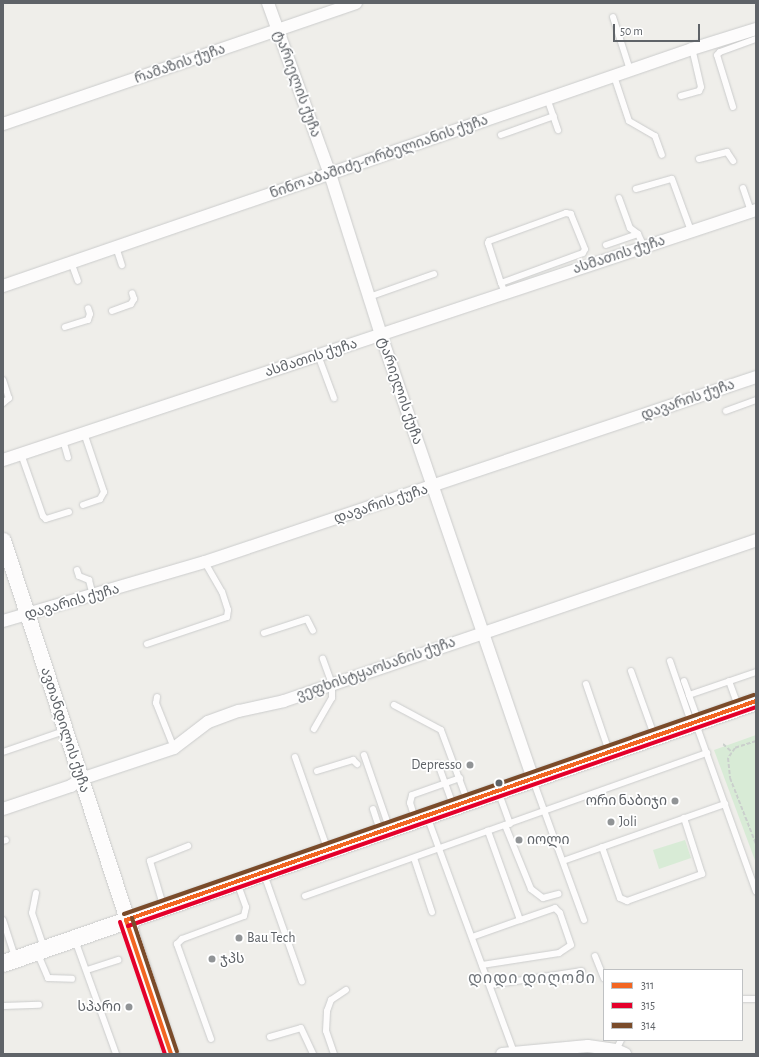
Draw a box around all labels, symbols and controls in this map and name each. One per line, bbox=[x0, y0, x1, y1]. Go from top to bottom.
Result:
scale bar bbox=[615, 16, 702, 42]
text: 50 m bbox=[620, 25, 643, 37]
street label: ტარიელის ქუჩა bbox=[270, 28, 324, 140]
street label: რამაზის ქუჩა bbox=[132, 41, 228, 87]
street label: ნინო აბაშიძე-ორბელიანის ქუჩა bbox=[268, 112, 490, 202]
street label: ასმათის ქუჩა bbox=[571, 232, 667, 278]
street label: ასმათის ქუჩა bbox=[263, 335, 359, 381]
street label: ტარიელის ქუჩა bbox=[374, 335, 426, 447]
street label: დავარის ქუჩა bbox=[639, 376, 737, 424]
street label: დავარის ქუჩა bbox=[332, 481, 430, 527]
street label: დავარის ქუჩა bbox=[23, 580, 121, 624]
street label: ვეფხისტყაოსანის ქუჩა bbox=[294, 634, 458, 704]
street label: ავთანდილის ქუჩა bbox=[37, 665, 93, 795]
place label: Depresso bbox=[411, 757, 462, 773]
marker: Depresso bbox=[465, 760, 475, 770]
unlabelled marker bbox=[494, 778, 504, 788]
place label: ორი ნაბიჯი bbox=[586, 793, 667, 809]
marker: ორი ნაბიჯი bbox=[670, 796, 680, 806]
place label: Joli bbox=[619, 814, 637, 830]
marker: Joli bbox=[606, 817, 616, 827]
place label: იოლი bbox=[527, 832, 570, 848]
marker: იოლი bbox=[514, 835, 524, 845]
place label: Bau Tech bbox=[247, 930, 295, 946]
marker: Bau Tech bbox=[234, 933, 244, 943]
place label: ჯპს bbox=[220, 951, 244, 967]
marker: ჯპს bbox=[207, 954, 217, 964]
district label: დიდი დიღომი bbox=[468, 968, 596, 988]
legend bbox=[603, 969, 743, 1041]
text: 311 bbox=[641, 979, 654, 991]
place label: სპარი bbox=[78, 999, 121, 1015]
text: 315 bbox=[641, 999, 655, 1011]
marker: სპარი bbox=[124, 1002, 134, 1012]
text: 314 bbox=[641, 1019, 656, 1031]

